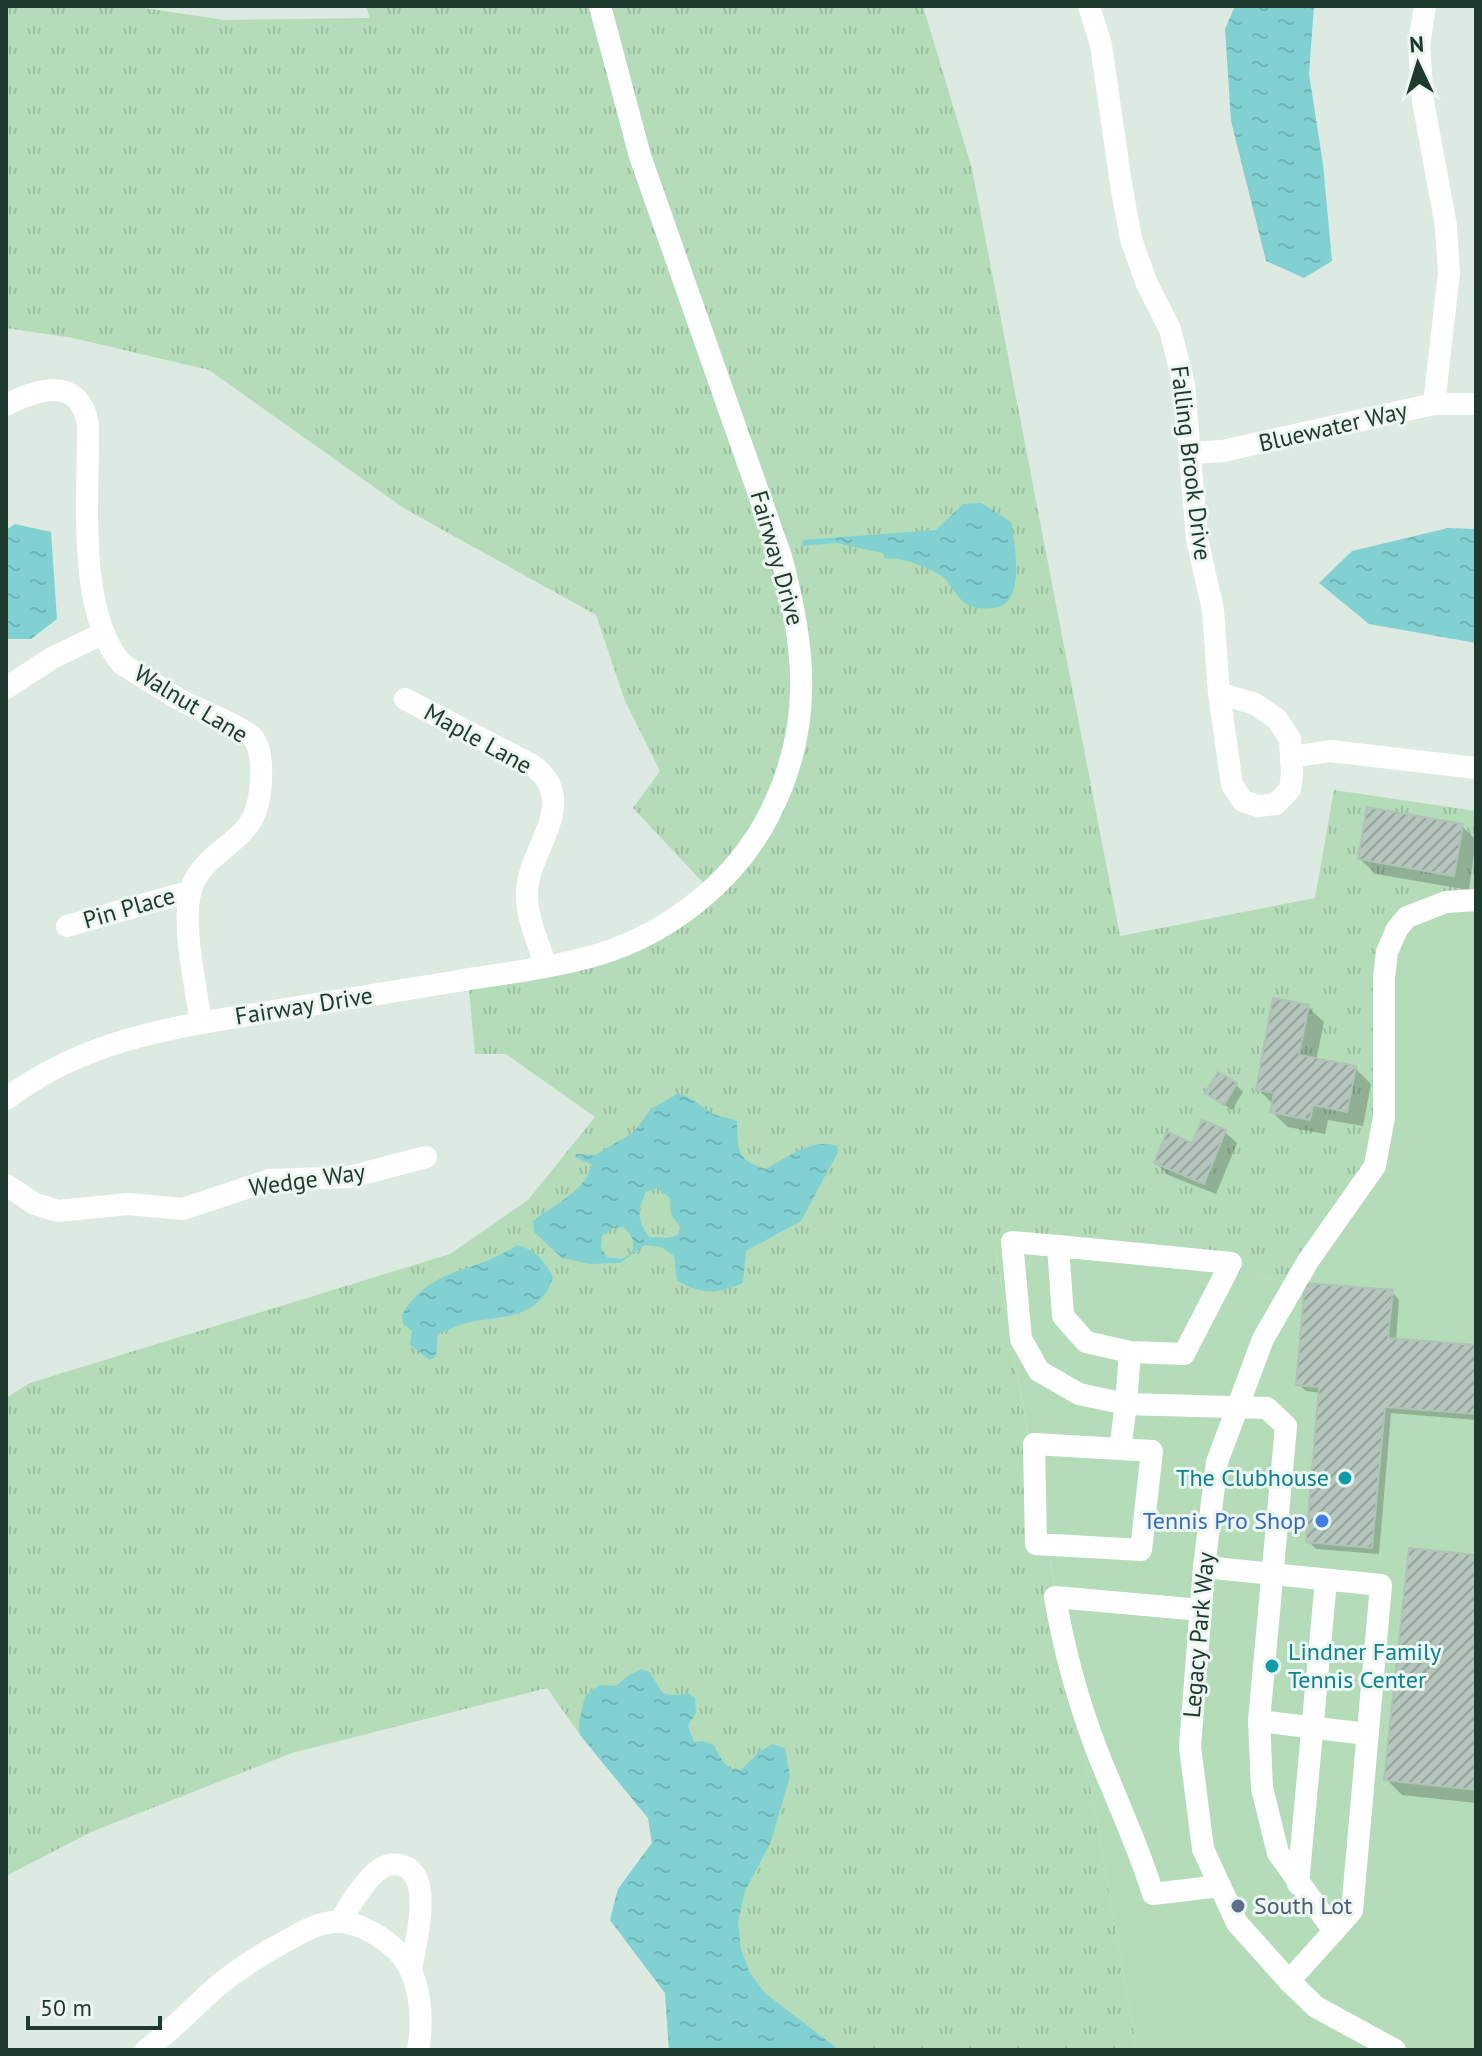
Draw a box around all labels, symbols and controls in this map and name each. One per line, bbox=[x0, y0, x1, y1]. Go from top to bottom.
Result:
north arrow bbox=[1378, 24, 1458, 104]
text: N bbox=[1408, 30, 1425, 59]
street label: Falling Brook Drive bbox=[1164, 364, 1219, 562]
street label: Bluewater Way bbox=[1256, 394, 1410, 459]
street label: Fairway Drive bbox=[743, 487, 812, 629]
street label: Walnut Lane bbox=[129, 657, 254, 750]
street label: Maple Lane bbox=[419, 696, 538, 781]
street label: Pin Place bbox=[79, 880, 178, 935]
street label: Fairway Drive bbox=[233, 979, 375, 1032]
street label: Wedge Way bbox=[247, 1156, 367, 1203]
place label: The Clubhouse bbox=[1176, 1462, 1329, 1493]
marker: The Clubhouse bbox=[1336, 1469, 1354, 1487]
place label: Tennis Pro Shop bbox=[1143, 1505, 1306, 1536]
marker: Tennis Pro Shop bbox=[1313, 1512, 1331, 1530]
street label: Legacy Park Way bbox=[1176, 1551, 1221, 1719]
place label: Lindner Family Tennis Center bbox=[1288, 1636, 1441, 1695]
marker: Lindner Family Tennis Center bbox=[1263, 1657, 1281, 1675]
place label: South Lot bbox=[1254, 1890, 1352, 1921]
marker: South Lot bbox=[1229, 1897, 1247, 1915]
scale bar bbox=[28, 1980, 160, 2030]
text: 50 m bbox=[40, 1992, 92, 2023]

